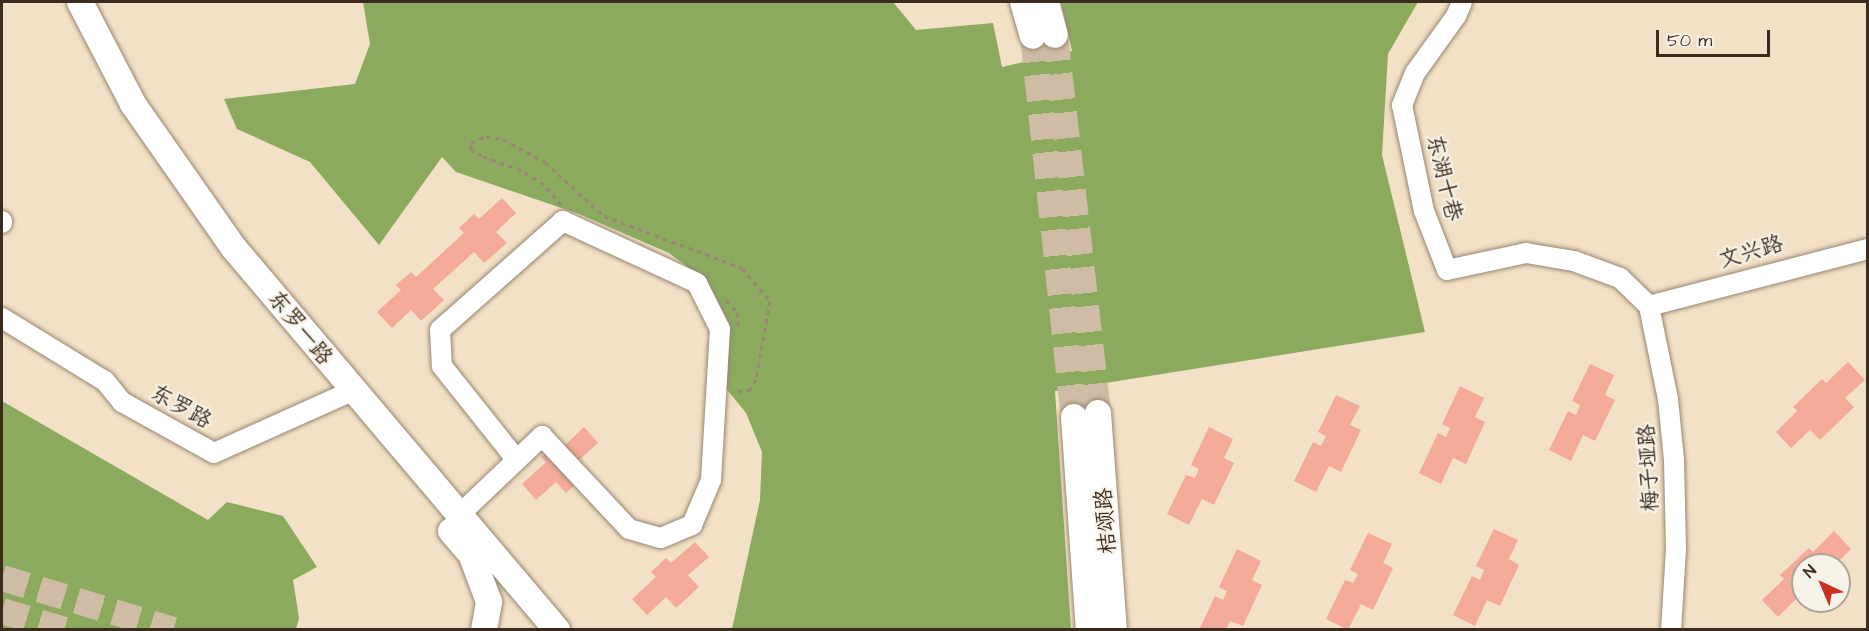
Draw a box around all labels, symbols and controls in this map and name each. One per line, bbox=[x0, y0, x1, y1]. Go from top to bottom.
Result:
scale bar bbox=[1659, 18, 1773, 56]
text: 50 m bbox=[1667, 28, 1712, 53]
street label: 东湖十巷 bbox=[1421, 132, 1467, 224]
street label: 文兴路 bbox=[1716, 230, 1786, 274]
street label: 东罗一路 bbox=[262, 285, 338, 371]
street label: 东罗路 bbox=[146, 379, 216, 435]
street label: 梅子垭路 bbox=[1634, 423, 1664, 513]
street label: 桔颂路 bbox=[1091, 487, 1121, 555]
north arrow bbox=[1791, 553, 1851, 613]
text: N bbox=[1799, 560, 1821, 583]

